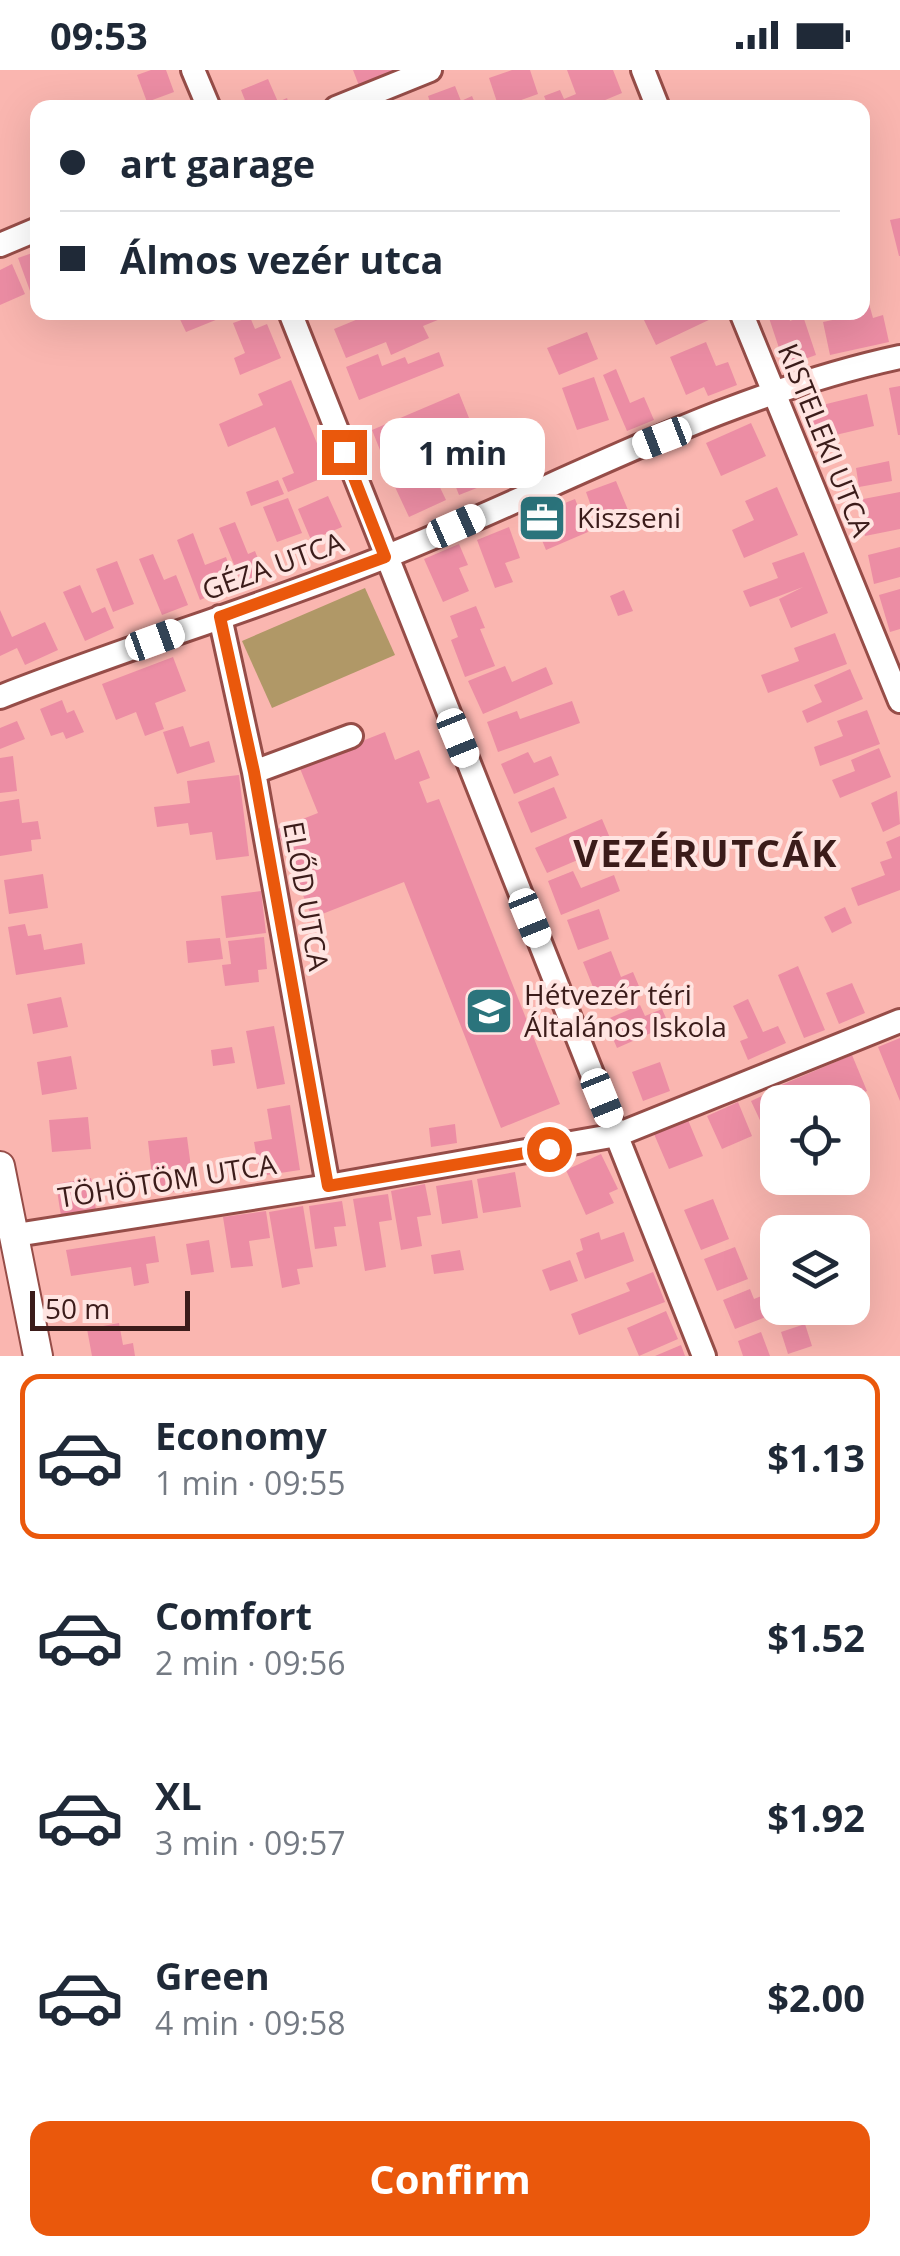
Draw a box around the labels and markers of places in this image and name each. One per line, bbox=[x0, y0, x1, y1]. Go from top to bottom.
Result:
office icon: Kiszseni bbox=[516, 492, 568, 544]
place label: Kiszseni bbox=[577, 498, 681, 536]
place label: Hétvezér téri Általános Iskola bbox=[524, 975, 727, 1045]
school or university icon: Hétvezér téri Általános Iskola bbox=[463, 985, 515, 1037]

